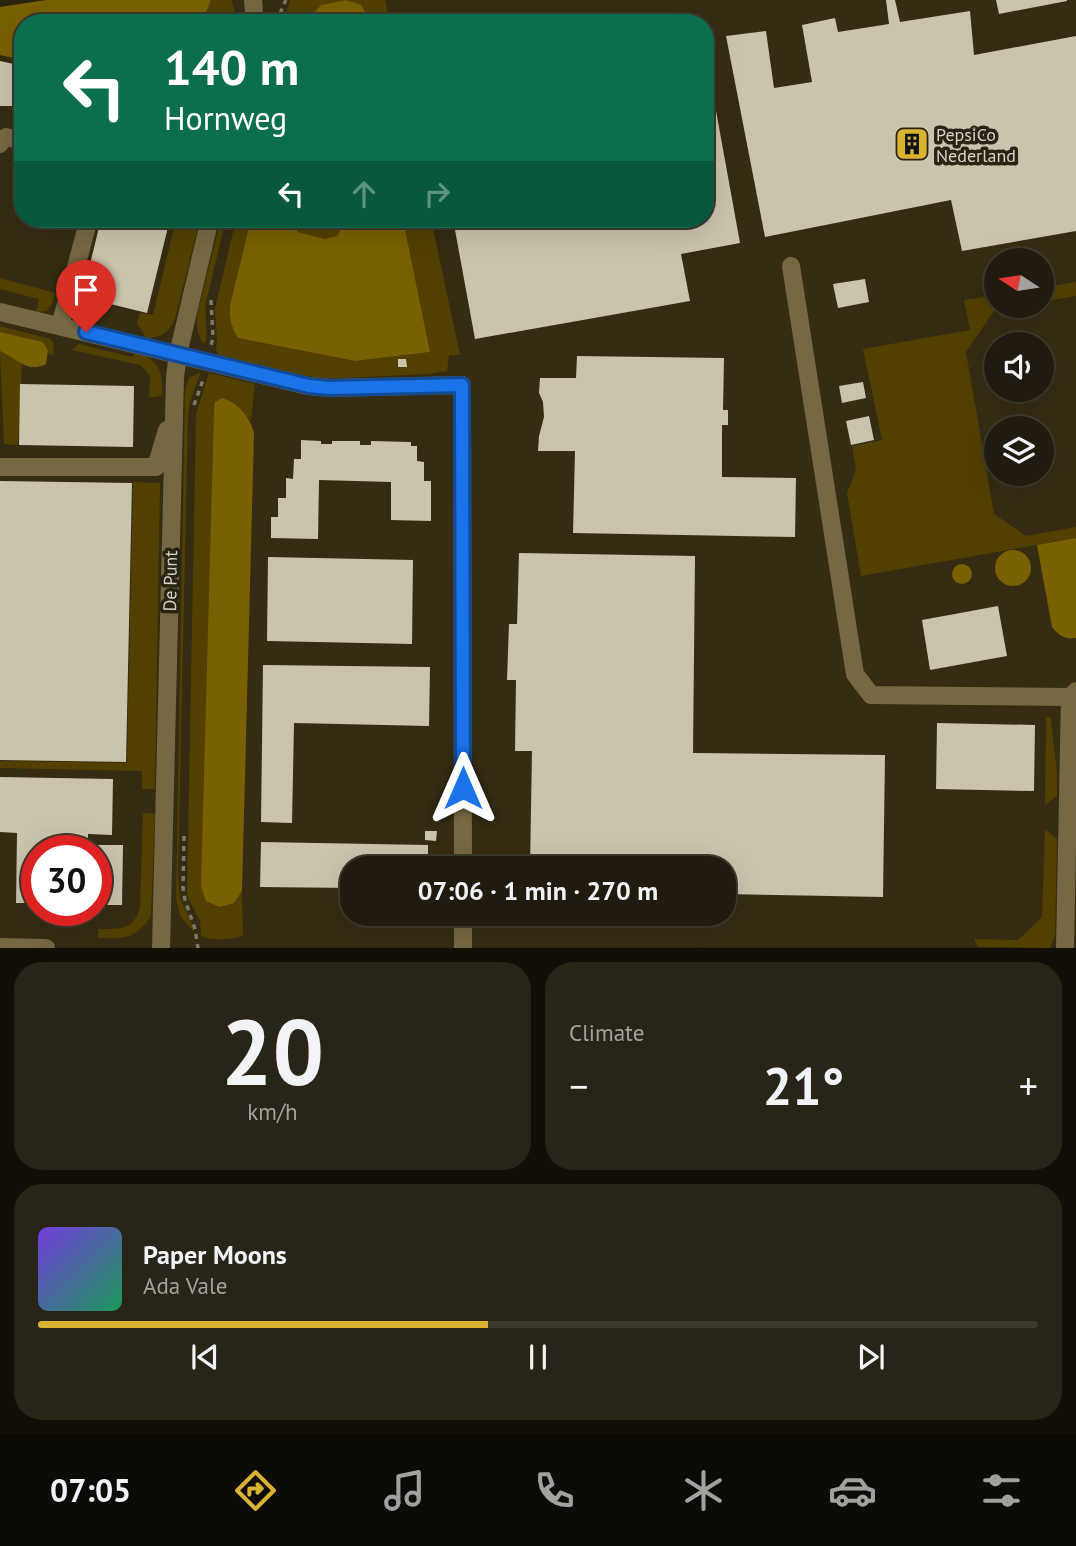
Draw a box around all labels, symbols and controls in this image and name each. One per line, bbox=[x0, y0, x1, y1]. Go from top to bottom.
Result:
text: 140 m bbox=[164, 35, 299, 99]
icon: left bbox=[49, 42, 140, 133]
text: Hornweg bbox=[164, 97, 287, 139]
place label: PepsiCo Nederland bbox=[936, 123, 1016, 167]
building icon: PepsiCo Nederland bbox=[893, 125, 931, 163]
icon: left bbox=[272, 175, 310, 213]
icon: ahead bbox=[345, 175, 383, 213]
icon: right bbox=[418, 175, 456, 213]
north arrow bbox=[984, 248, 1054, 318]
map controls bbox=[984, 248, 1054, 486]
pin bbox=[56, 260, 116, 332]
icon: arrive bbox=[67, 271, 105, 309]
button: sound bbox=[984, 332, 1054, 402]
button: layers bbox=[984, 416, 1054, 486]
street label: De Punt bbox=[158, 550, 182, 612]
position arrow bbox=[426, 751, 500, 825]
speed limit sign: 30 bbox=[21, 835, 112, 926]
text: 07:06 · 1 min · 270 m bbox=[418, 874, 658, 907]
text: 20 bbox=[221, 992, 324, 1110]
text: Climate bbox=[569, 1018, 644, 1047]
text: 21° bbox=[763, 1052, 844, 1119]
text: − bbox=[569, 1061, 588, 1110]
text: + bbox=[1019, 1061, 1038, 1110]
text: km/h bbox=[247, 1097, 298, 1126]
text: Paper Moons bbox=[143, 1238, 287, 1271]
text: Ada Vale bbox=[143, 1271, 227, 1300]
icon: previous bbox=[186, 1338, 224, 1376]
icon: pause bbox=[519, 1338, 557, 1376]
icon: next bbox=[852, 1338, 890, 1376]
icon: directions bbox=[231, 1466, 280, 1515]
icon: music bbox=[380, 1466, 429, 1515]
icon: phone bbox=[530, 1466, 579, 1515]
icon: climate bbox=[679, 1466, 728, 1515]
icon: car bbox=[828, 1466, 877, 1515]
icon: filters bbox=[977, 1466, 1026, 1515]
text: 07:05 bbox=[50, 1469, 131, 1511]

